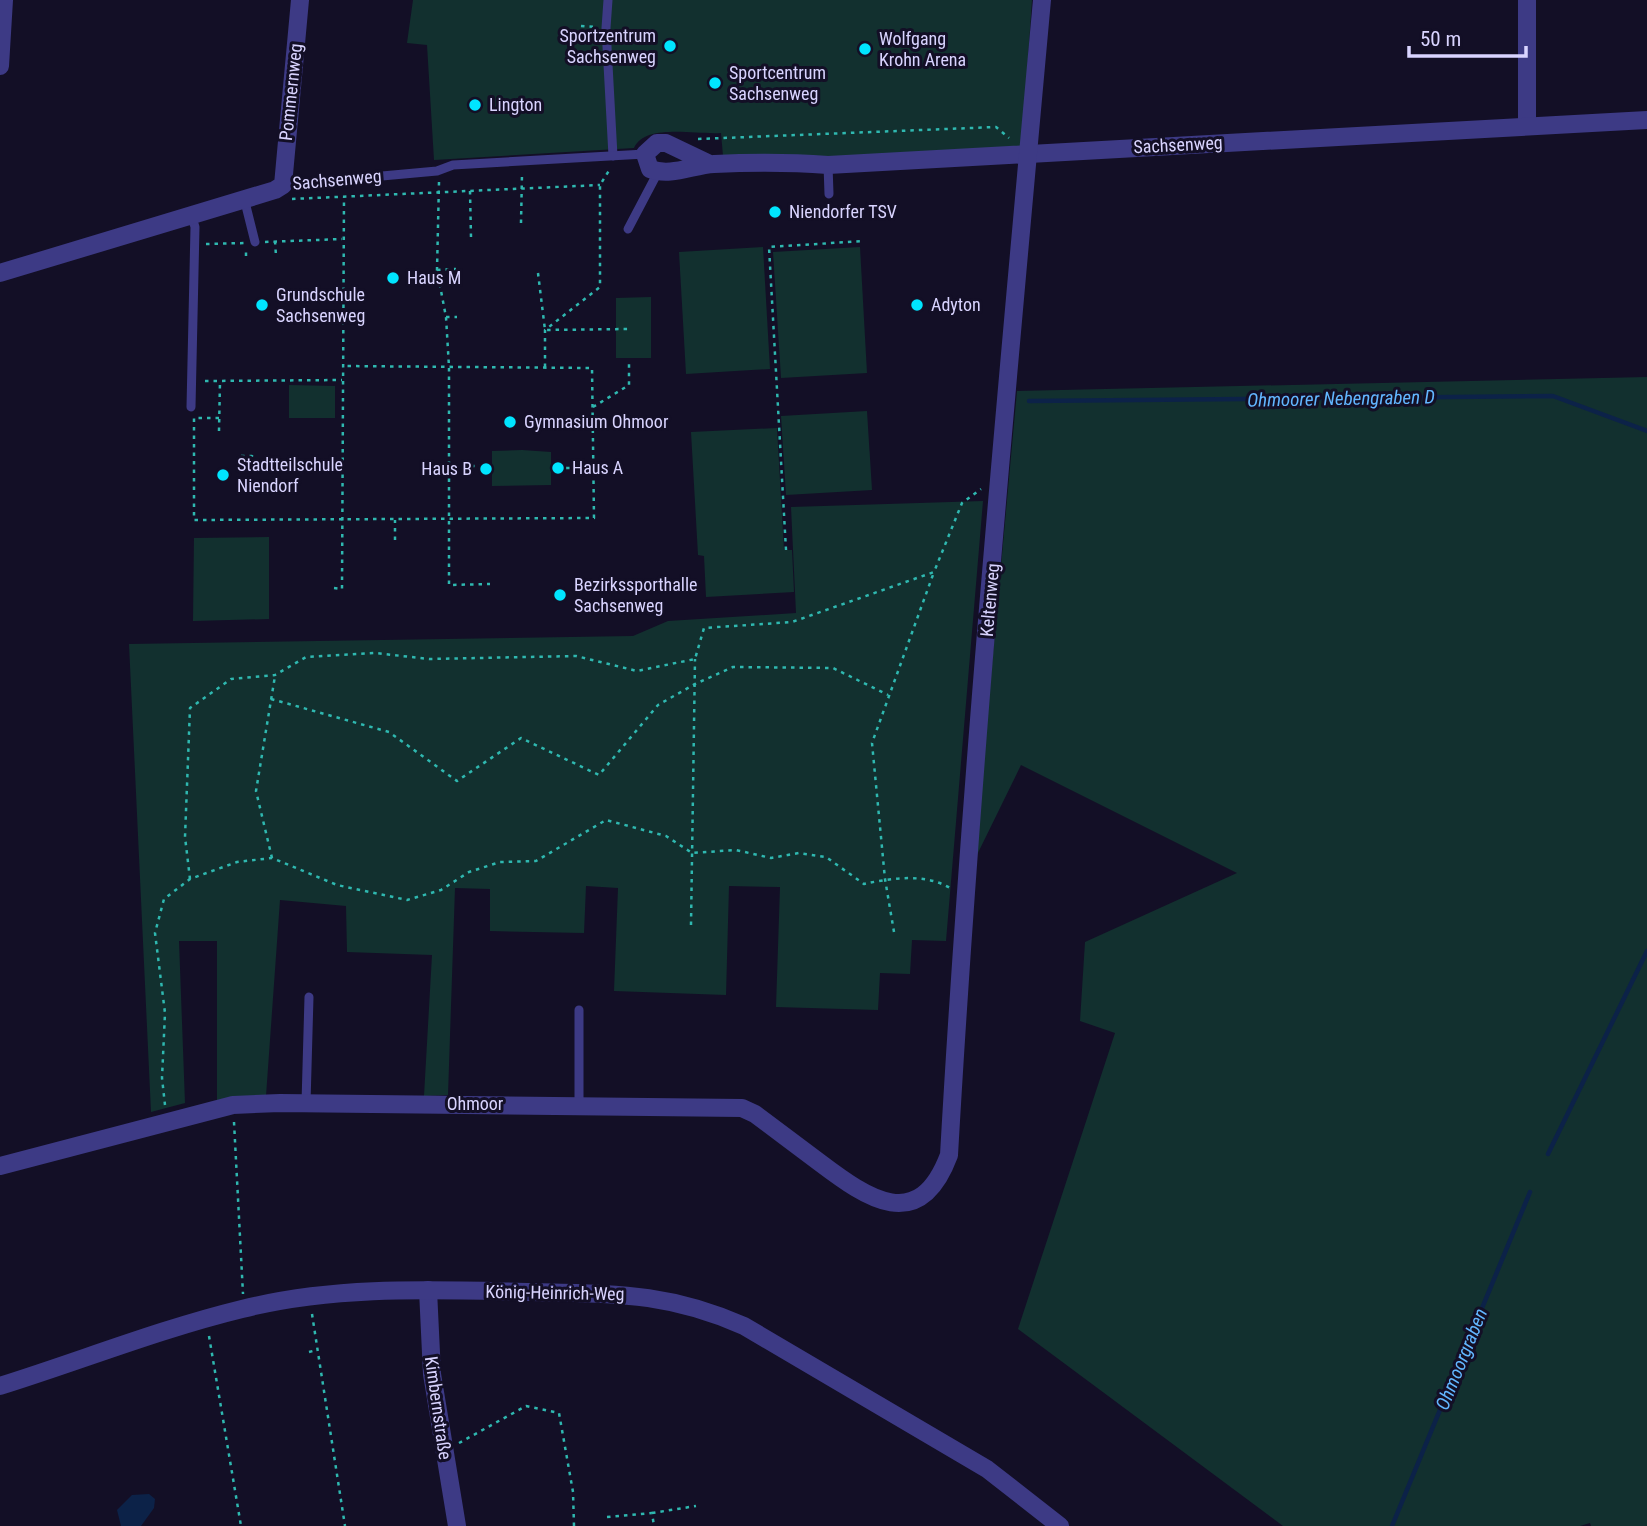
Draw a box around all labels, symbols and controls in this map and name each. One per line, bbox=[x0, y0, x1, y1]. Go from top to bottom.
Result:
scale bar bbox=[1409, 14, 1526, 58]
place label: Sportzentrum Sachsenweg bbox=[560, 25, 656, 67]
text: 50 m bbox=[1420, 27, 1461, 51]
place label: Wolfgang Krohn Arena bbox=[879, 28, 966, 70]
marker: Sportzentrum Sachsenweg bbox=[662, 38, 678, 54]
marker: Wolfgang Krohn Arena bbox=[857, 41, 873, 57]
street label: Pommernweg bbox=[275, 42, 306, 142]
place label: Sportcentrum Sachsenweg bbox=[729, 62, 826, 104]
marker: Sportcentrum Sachsenweg bbox=[707, 75, 723, 91]
place label: Lington bbox=[489, 94, 542, 115]
marker: Lington bbox=[467, 97, 483, 113]
street label: Sachsenweg bbox=[1133, 132, 1223, 157]
street label: Sachsenweg bbox=[292, 165, 382, 194]
place label: Niendorfer TSV bbox=[789, 201, 897, 222]
marker: Niendorfer TSV bbox=[767, 204, 783, 220]
place label: Haus M bbox=[407, 267, 461, 288]
marker: Haus M bbox=[385, 270, 401, 286]
place label: Grundschule Sachsenweg bbox=[276, 284, 365, 326]
place label: Adyton bbox=[931, 294, 981, 315]
marker: Grundschule Sachsenweg bbox=[254, 297, 270, 313]
marker: Adyton bbox=[909, 297, 925, 313]
water label: Ohmoorer Nebengraben D bbox=[1247, 385, 1435, 412]
place label: Gymnasium Ohmoor bbox=[524, 411, 669, 432]
marker: Gymnasium Ohmoor bbox=[502, 414, 518, 430]
place label: Stadtteilschule Niendorf bbox=[237, 454, 343, 496]
place label: Haus A bbox=[572, 457, 624, 478]
place label: Haus B bbox=[421, 458, 472, 479]
marker: Haus A bbox=[550, 460, 566, 476]
marker: Haus B bbox=[478, 461, 494, 477]
marker: Stadtteilschule Niendorf bbox=[215, 467, 231, 483]
street label: Keltenweg bbox=[976, 562, 1003, 638]
place label: Bezirkssporthalle Sachsenweg bbox=[574, 574, 698, 616]
marker: Bezirkssporthalle Sachsenweg bbox=[552, 587, 568, 603]
street label: Ohmoor bbox=[447, 1093, 504, 1114]
street label: König-Heinrich-Weg bbox=[485, 1281, 625, 1304]
water label: Ohmoorgraben bbox=[1431, 1305, 1492, 1413]
street label: Kimbernstraße bbox=[421, 1355, 456, 1461]

